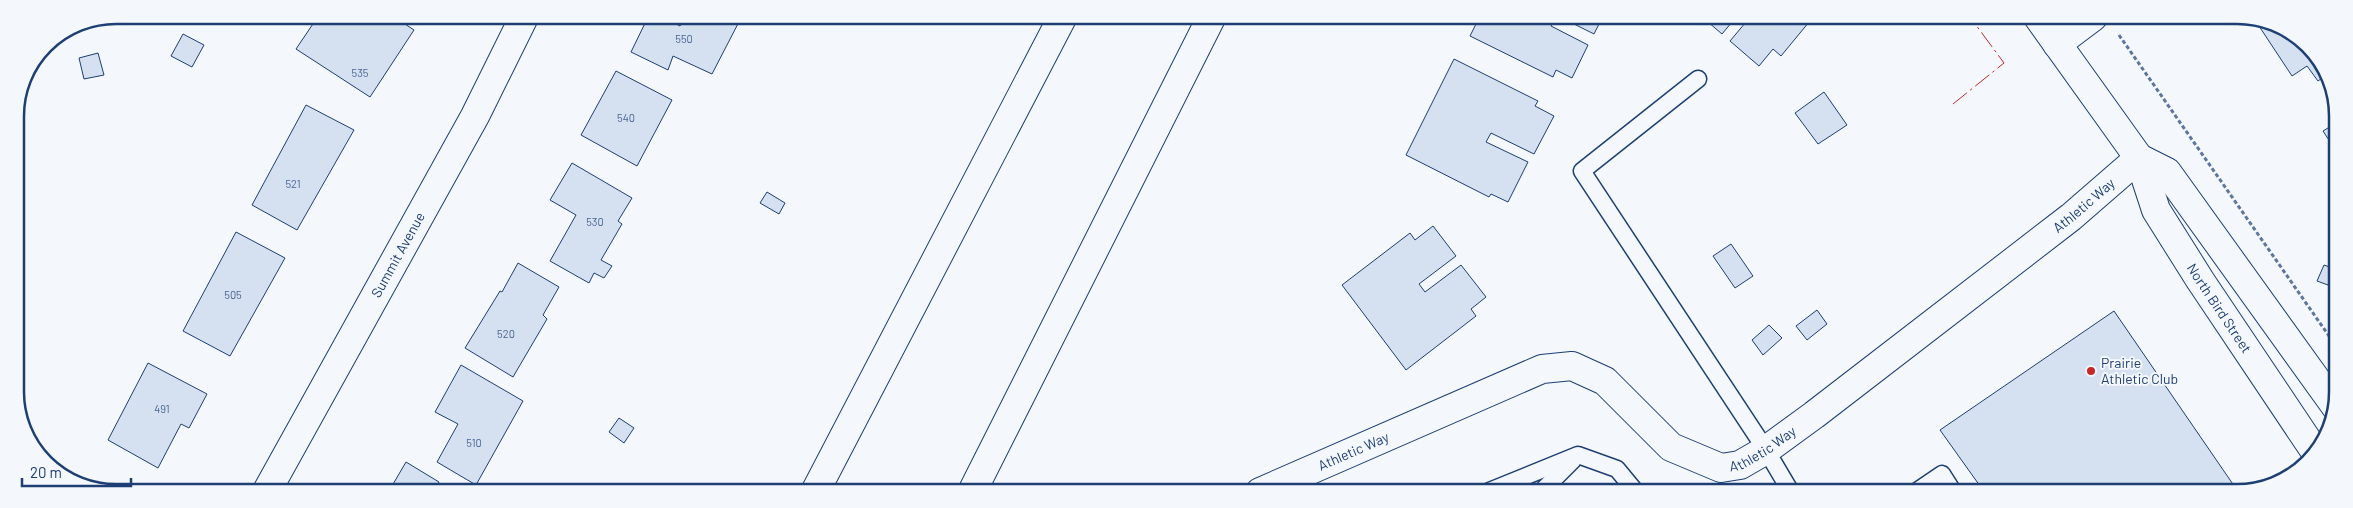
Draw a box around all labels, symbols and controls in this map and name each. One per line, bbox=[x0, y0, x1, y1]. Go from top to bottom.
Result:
house number: 550 bbox=[675, 32, 693, 45]
house number: 535 bbox=[352, 66, 369, 79]
house number: 540 bbox=[617, 111, 635, 124]
street label: Athletic Way bbox=[2049, 174, 2118, 236]
house number: 521 bbox=[285, 177, 301, 190]
street label: Summit Avenue bbox=[367, 209, 428, 300]
house number: 530 bbox=[586, 215, 604, 228]
street label: North Bird Street bbox=[2184, 260, 2255, 356]
house number: 505 bbox=[224, 288, 242, 301]
house number: 520 bbox=[497, 327, 515, 340]
place label: Prairie Athletic Club bbox=[2101, 354, 2178, 387]
marker: Prairie Athletic Club bbox=[2085, 365, 2097, 377]
house number: 491 bbox=[154, 402, 170, 415]
street label: Athletic Way bbox=[1728, 422, 1799, 475]
street label: Athletic Way bbox=[1315, 428, 1392, 474]
house number: 510 bbox=[466, 436, 482, 449]
scale bar bbox=[22, 456, 131, 488]
text: 20 m bbox=[30, 463, 62, 481]

